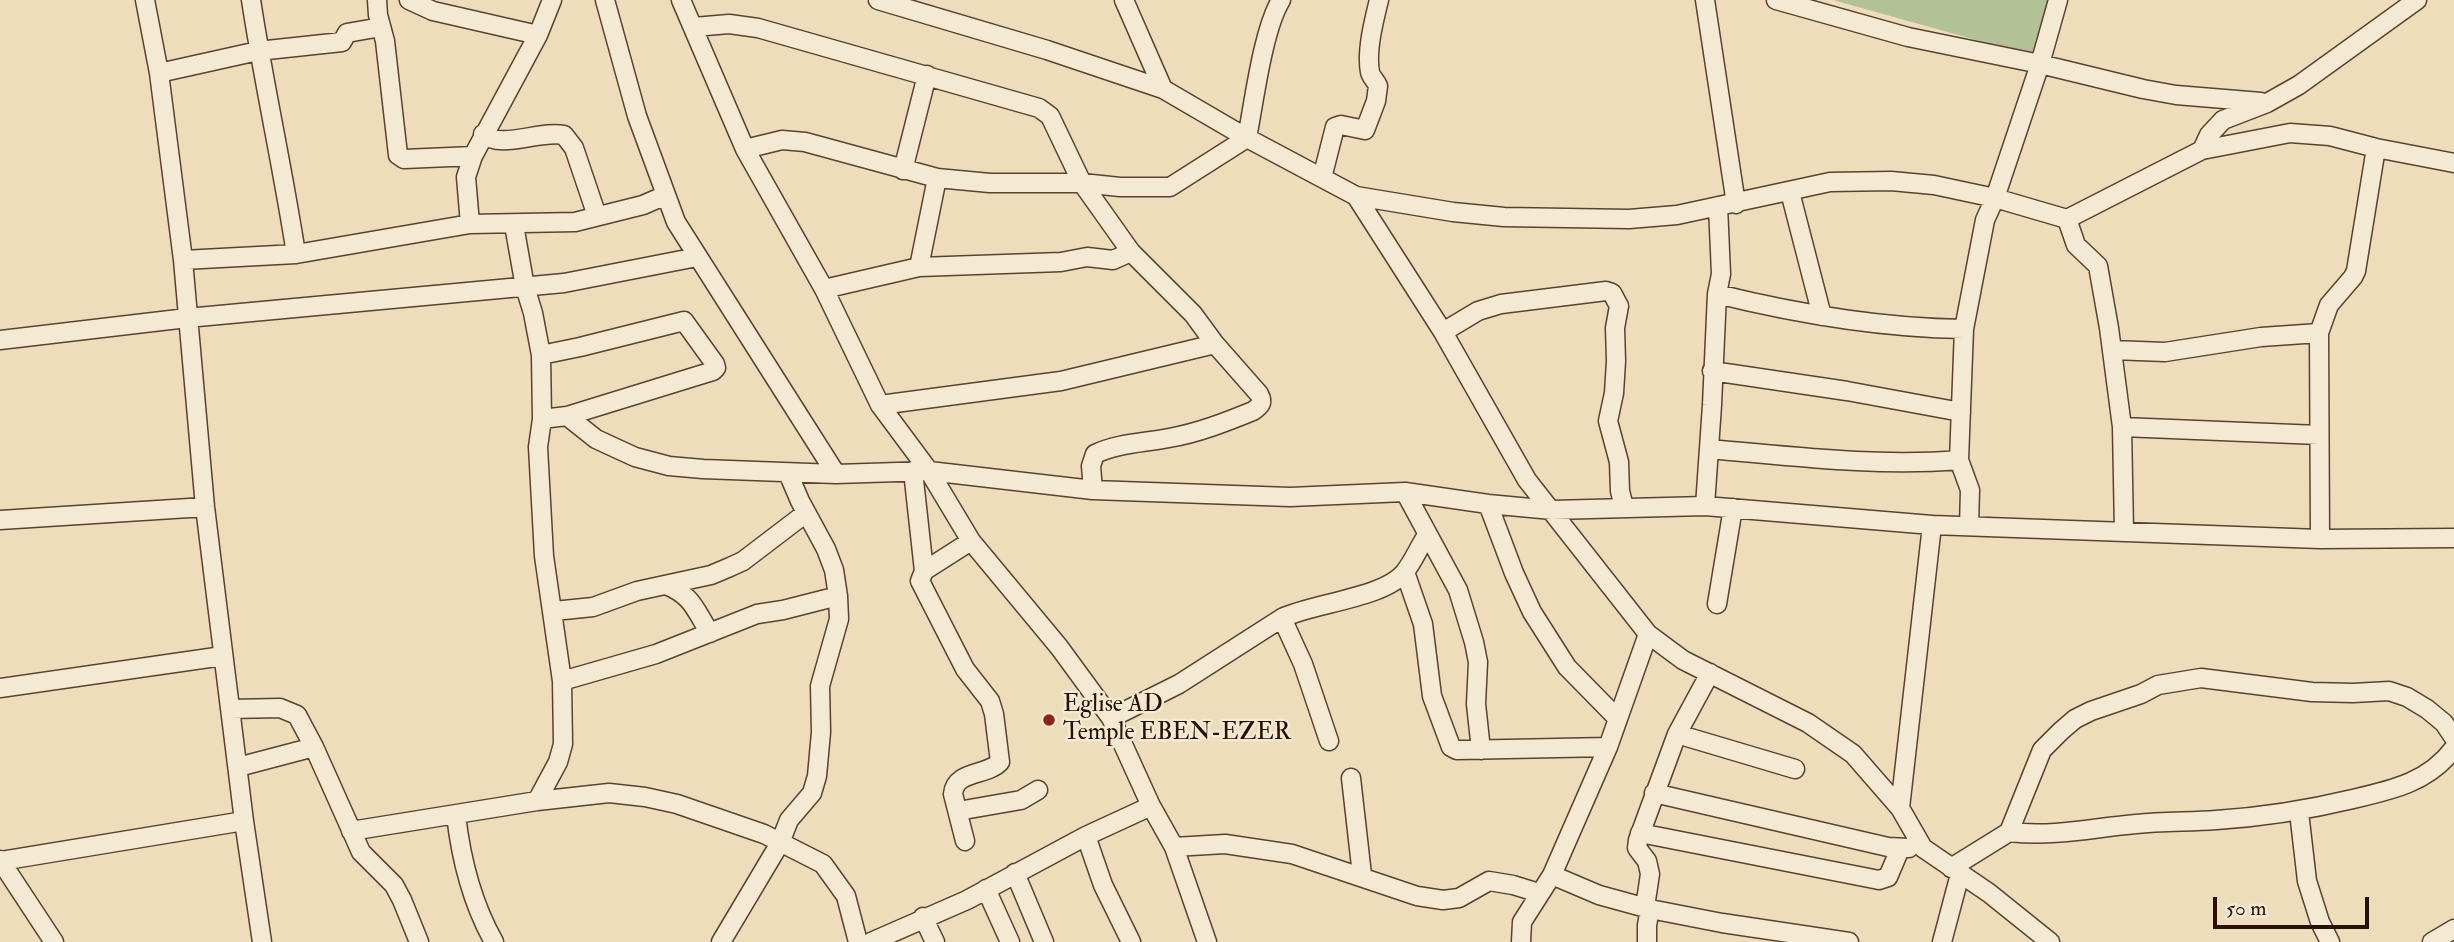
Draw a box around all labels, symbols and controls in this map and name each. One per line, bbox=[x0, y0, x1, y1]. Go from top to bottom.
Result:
place label: Eglise AD Temple EBEN-EZER bbox=[1063, 692, 1291, 748]
marker: Eglise AD Temple EBEN-EZER bbox=[1041, 712, 1057, 728]
scale bar bbox=[2216, 883, 2372, 927]
text: 50 m bbox=[2226, 895, 2267, 922]

